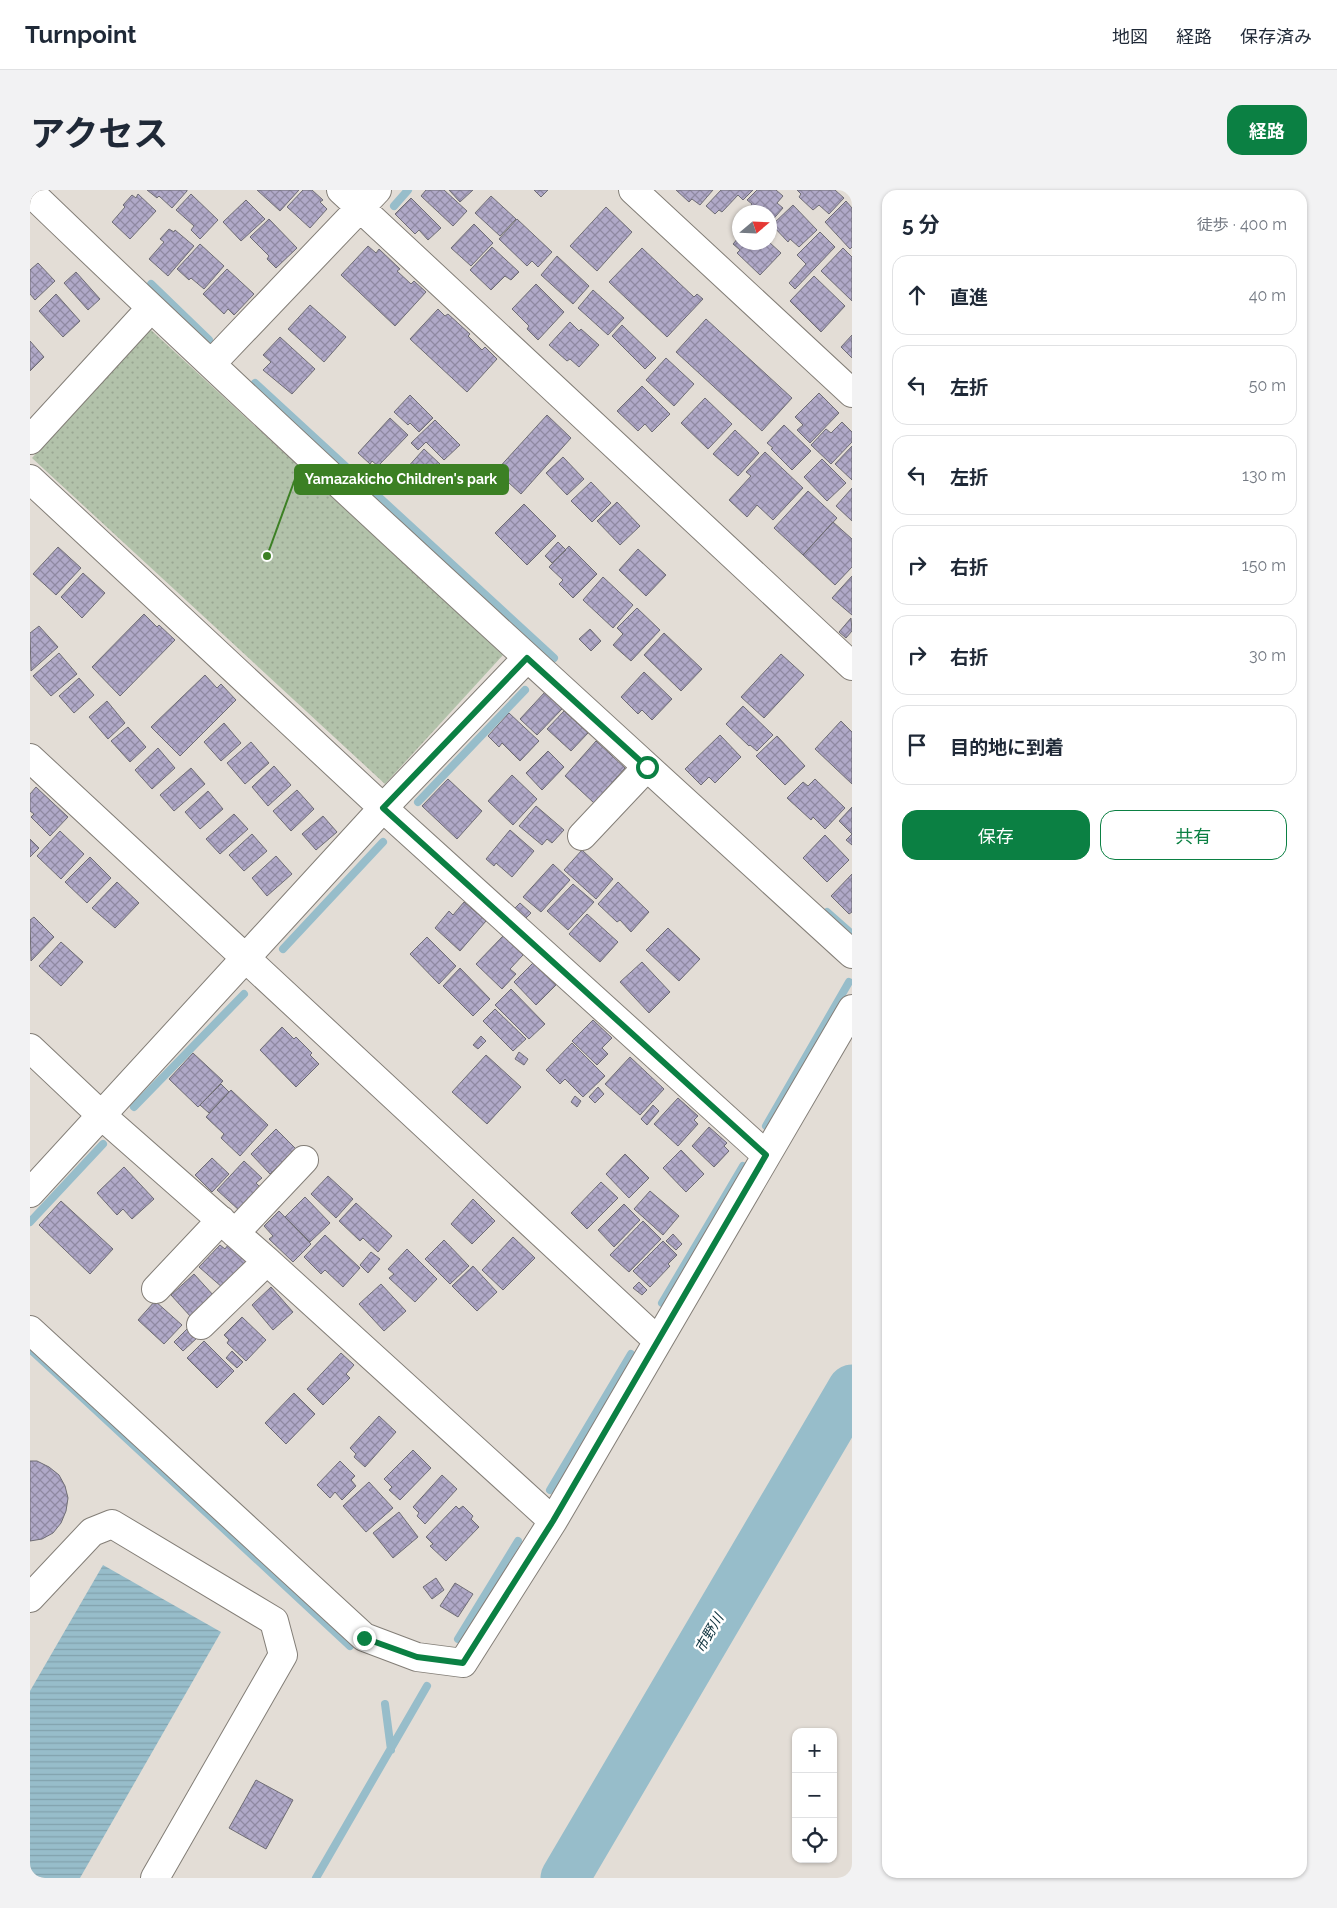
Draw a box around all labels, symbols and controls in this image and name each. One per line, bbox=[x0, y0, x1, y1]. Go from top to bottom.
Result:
text: Turnpoint bbox=[25, 20, 137, 49]
text: 地図 bbox=[1112, 26, 1148, 47]
text: 経路 bbox=[1176, 26, 1212, 47]
text: 保存済み bbox=[1240, 26, 1312, 47]
button: 経路 bbox=[1227, 105, 1307, 155]
text: アクセス bbox=[30, 113, 168, 154]
north arrow bbox=[732, 205, 777, 250]
text: 5 分 bbox=[902, 212, 940, 237]
text: 徒歩 · 400 m bbox=[1197, 215, 1287, 234]
icon: ahead bbox=[903, 281, 931, 309]
text: 直進 bbox=[950, 286, 988, 308]
text: 40 m bbox=[1249, 286, 1286, 305]
icon: left bbox=[903, 371, 931, 399]
text: 左折 bbox=[950, 376, 988, 398]
text: 50 m bbox=[1249, 376, 1286, 395]
icon: left bbox=[903, 461, 931, 489]
callout: Yamazakicho Children's park bbox=[295, 465, 508, 494]
text: 左折 bbox=[950, 466, 988, 488]
text: 130 m bbox=[1242, 466, 1286, 485]
text: Yamazakicho Children's park bbox=[305, 471, 497, 487]
icon: right bbox=[903, 551, 931, 579]
text: 右折 bbox=[950, 556, 988, 578]
text: 150 m bbox=[1242, 556, 1286, 575]
icon: right bbox=[903, 641, 931, 669]
text: 右折 bbox=[950, 646, 988, 668]
text: 30 m bbox=[1249, 646, 1286, 665]
icon: arrive bbox=[903, 731, 931, 759]
text: 目的地に到着 bbox=[950, 736, 1064, 758]
route start bbox=[636, 756, 659, 779]
button: 保存 bbox=[902, 810, 1090, 860]
button: 共有 bbox=[1100, 810, 1287, 860]
water label: 市野川 bbox=[692, 1609, 727, 1655]
route end bbox=[353, 1627, 376, 1650]
map controls bbox=[792, 1728, 837, 1863]
button: + bbox=[792, 1728, 837, 1773]
button: − bbox=[792, 1773, 837, 1818]
button: locate bbox=[792, 1818, 837, 1863]

